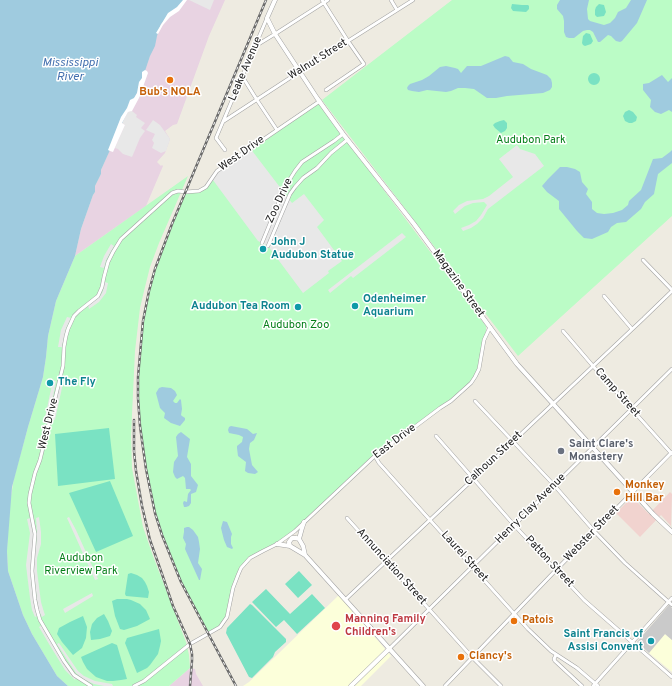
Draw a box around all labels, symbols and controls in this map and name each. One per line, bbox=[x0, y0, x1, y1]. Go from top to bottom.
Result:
street label: Leake Avenue bbox=[227, 35, 265, 103]
street label: Walnut Street bbox=[286, 37, 350, 83]
water label: Mississippi River bbox=[42, 57, 98, 85]
marker: Bub's NOLA bbox=[165, 75, 175, 85]
place label: Bub's NOLA bbox=[139, 86, 201, 100]
street label: West Drive bbox=[217, 133, 267, 175]
park label: Audubon Park bbox=[496, 134, 566, 148]
street label: Zoo Drive bbox=[264, 176, 296, 226]
place label: John J Audubon Statue bbox=[271, 236, 354, 262]
marker: John J Audubon Statue bbox=[258, 244, 268, 254]
street label: Magazine Street bbox=[429, 248, 487, 320]
place label: Odenheimer Aquarium bbox=[363, 293, 426, 319]
place label: Audubon Tea Room bbox=[191, 300, 290, 314]
marker: Odenheimer Aquarium bbox=[350, 301, 360, 311]
marker: Audubon Tea Room bbox=[293, 302, 303, 312]
park label: Audubon Zoo bbox=[263, 319, 329, 333]
street label: Camp Street bbox=[591, 366, 643, 420]
place label: The Fly bbox=[58, 376, 96, 390]
marker: The Fly bbox=[45, 378, 55, 388]
street label: West Drive bbox=[36, 397, 62, 451]
street label: East Drive bbox=[371, 422, 419, 462]
street label: Calhoun Street bbox=[463, 429, 525, 489]
place label: Saint Clare's Monastery bbox=[569, 438, 633, 464]
marker: Saint Clare's Monastery bbox=[556, 446, 566, 456]
street label: Henry Clay Avenue bbox=[493, 471, 569, 547]
place label: Monkey Hill Bar bbox=[625, 479, 665, 505]
marker: Monkey Hill Bar bbox=[612, 487, 622, 497]
street label: Webster Street bbox=[562, 503, 622, 565]
street label: Annunciation Street bbox=[353, 526, 429, 608]
street label: Laurel Street bbox=[438, 529, 490, 585]
street label: Patton Street bbox=[522, 534, 576, 590]
park label: Audubon Riverview Park bbox=[44, 552, 118, 578]
place label: Manning Family Children's bbox=[345, 613, 426, 639]
place label: Patois bbox=[522, 614, 554, 628]
marker: Patois bbox=[509, 616, 519, 626]
marker: Manning Family Children's bbox=[330, 620, 342, 632]
place label: Saint Francis of Assisi Convent bbox=[564, 628, 643, 654]
marker: Saint Francis of Assisi Convent bbox=[646, 636, 656, 646]
place label: Clancy's bbox=[469, 650, 512, 664]
marker: Clancy's bbox=[456, 652, 466, 662]

